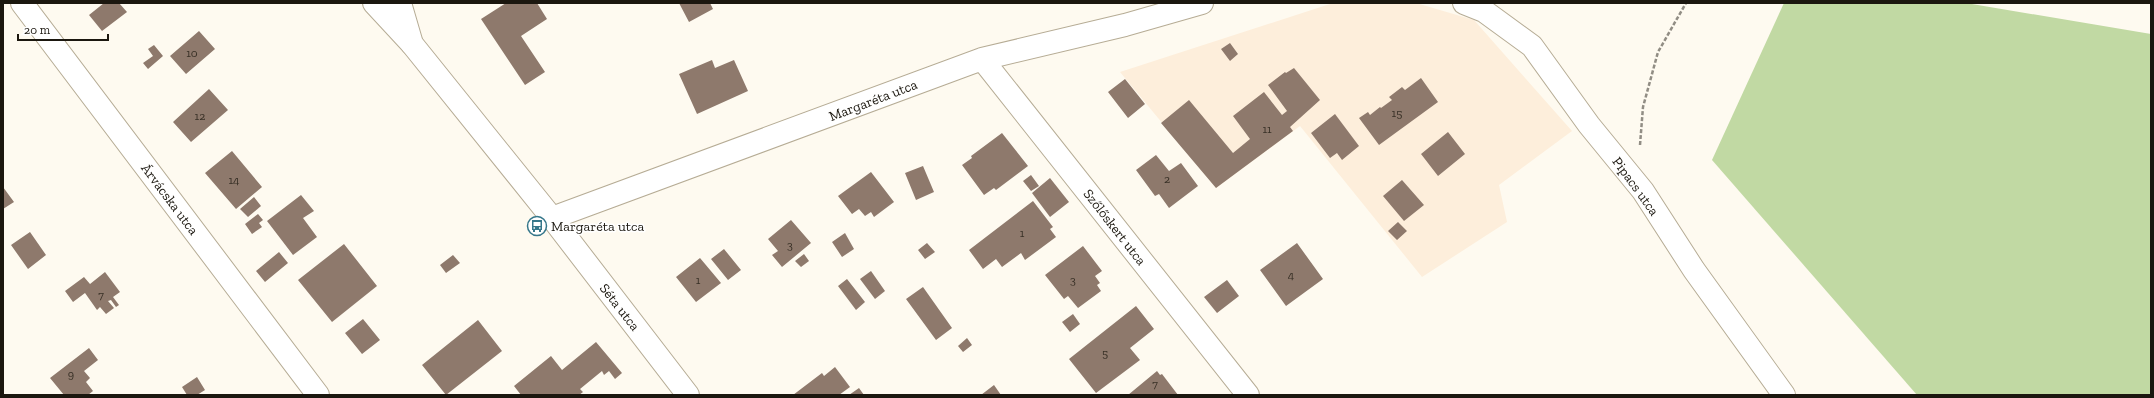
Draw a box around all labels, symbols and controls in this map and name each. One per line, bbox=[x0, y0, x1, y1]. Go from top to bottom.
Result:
scale bar bbox=[18, 16, 108, 42]
text: 20 m bbox=[24, 23, 51, 37]
house number: 10 bbox=[186, 46, 198, 60]
street label: Margaréta utca bbox=[827, 76, 920, 125]
house number: 15 bbox=[1392, 106, 1402, 120]
house number: 12 bbox=[195, 109, 205, 123]
house number: 11 bbox=[1262, 122, 1272, 136]
street label: Pipacs utca bbox=[1609, 154, 1663, 219]
street label: Árvácska utca bbox=[137, 160, 202, 239]
house number: 2 bbox=[1164, 172, 1170, 186]
house number: 14 bbox=[228, 173, 240, 187]
street label: Szőlőskert utca bbox=[1080, 186, 1150, 269]
bus stop icon: Margaréta utca bbox=[526, 215, 548, 237]
place label: Margaréta utca bbox=[551, 218, 644, 235]
house number: 1 bbox=[1020, 226, 1025, 240]
house number: 3 bbox=[787, 238, 793, 252]
house number: 4 bbox=[1288, 268, 1295, 282]
house number: 1 bbox=[696, 273, 701, 287]
house number: 3 bbox=[1070, 273, 1076, 287]
street label: Séta utca bbox=[596, 280, 644, 335]
house number: 7 bbox=[98, 288, 104, 302]
house number: 5 bbox=[1102, 346, 1108, 360]
house number: 9 bbox=[68, 367, 74, 381]
house number: 7 bbox=[1152, 377, 1158, 391]

